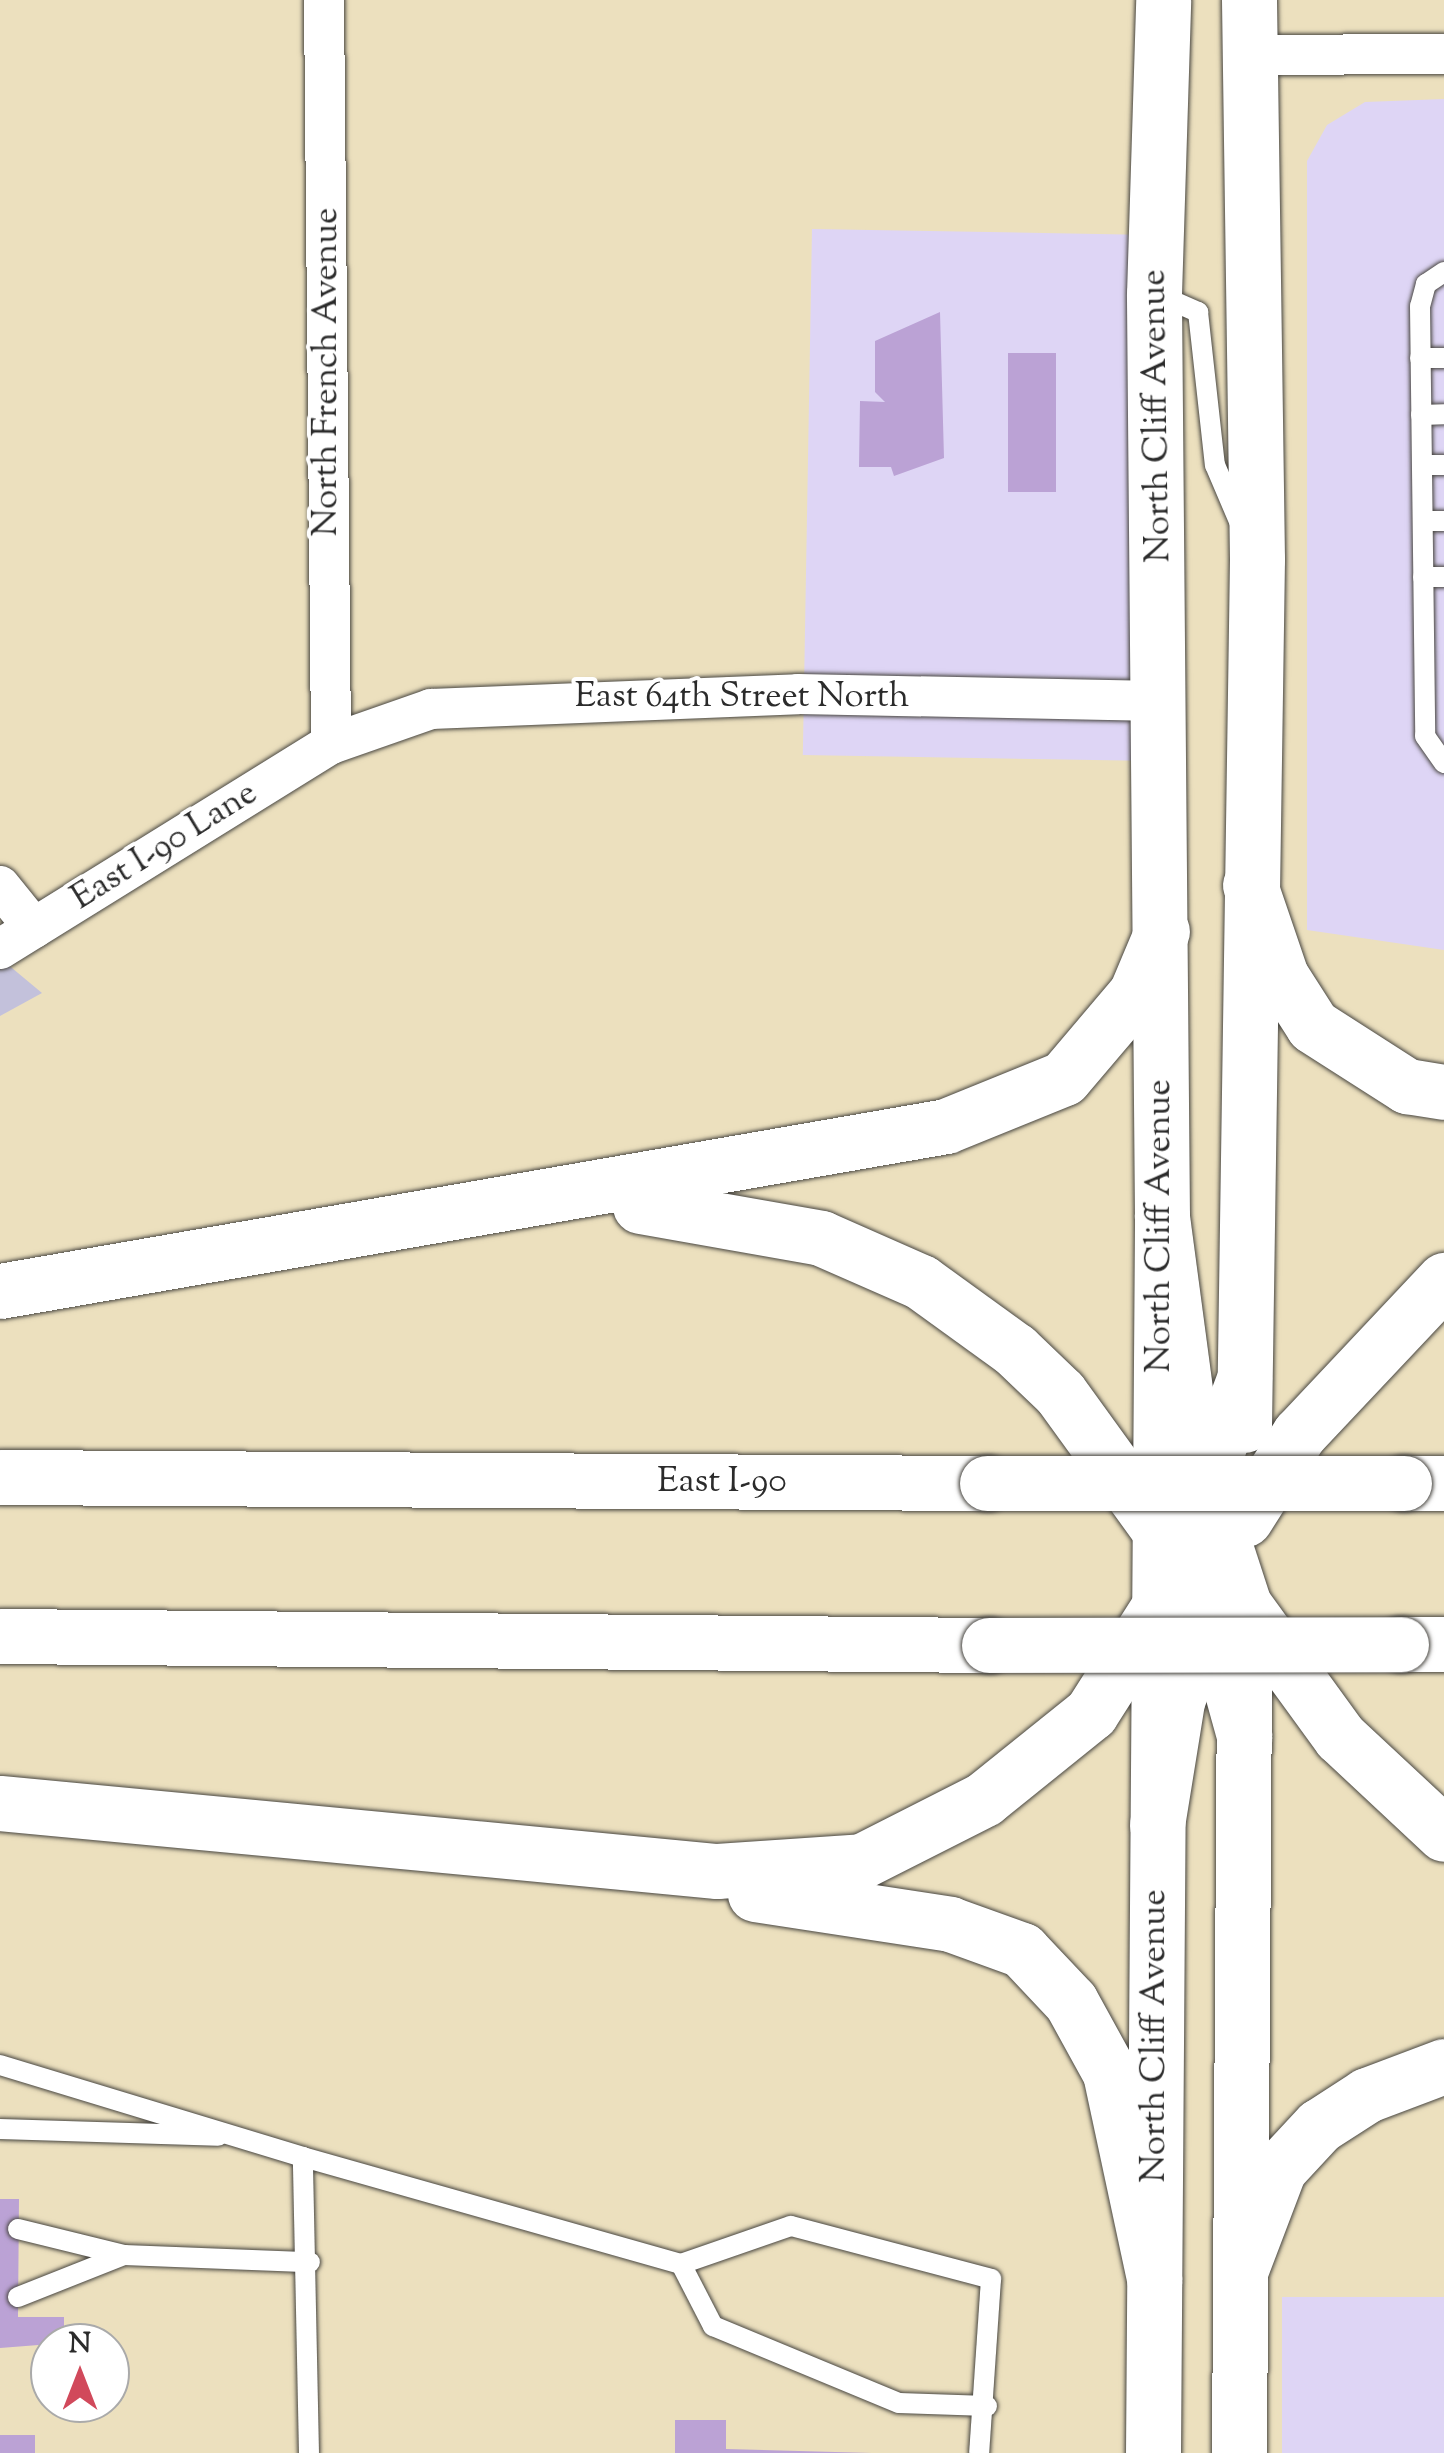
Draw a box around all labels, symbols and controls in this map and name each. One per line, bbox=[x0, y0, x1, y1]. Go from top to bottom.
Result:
street label: North French Avenue bbox=[307, 208, 349, 536]
street label: North Cliff Avenue bbox=[1134, 269, 1182, 563]
street label: East 64th Street North bbox=[575, 677, 909, 719]
street label: East I-90 Lane bbox=[65, 773, 265, 921]
street label: North Cliff Avenue bbox=[1140, 1079, 1182, 1373]
street label: East I-90 bbox=[657, 1462, 787, 1504]
street label: North Cliff Avenue bbox=[1135, 1889, 1177, 2183]
north arrow bbox=[30, 2323, 130, 2423]
text: N bbox=[69, 2325, 91, 2365]

